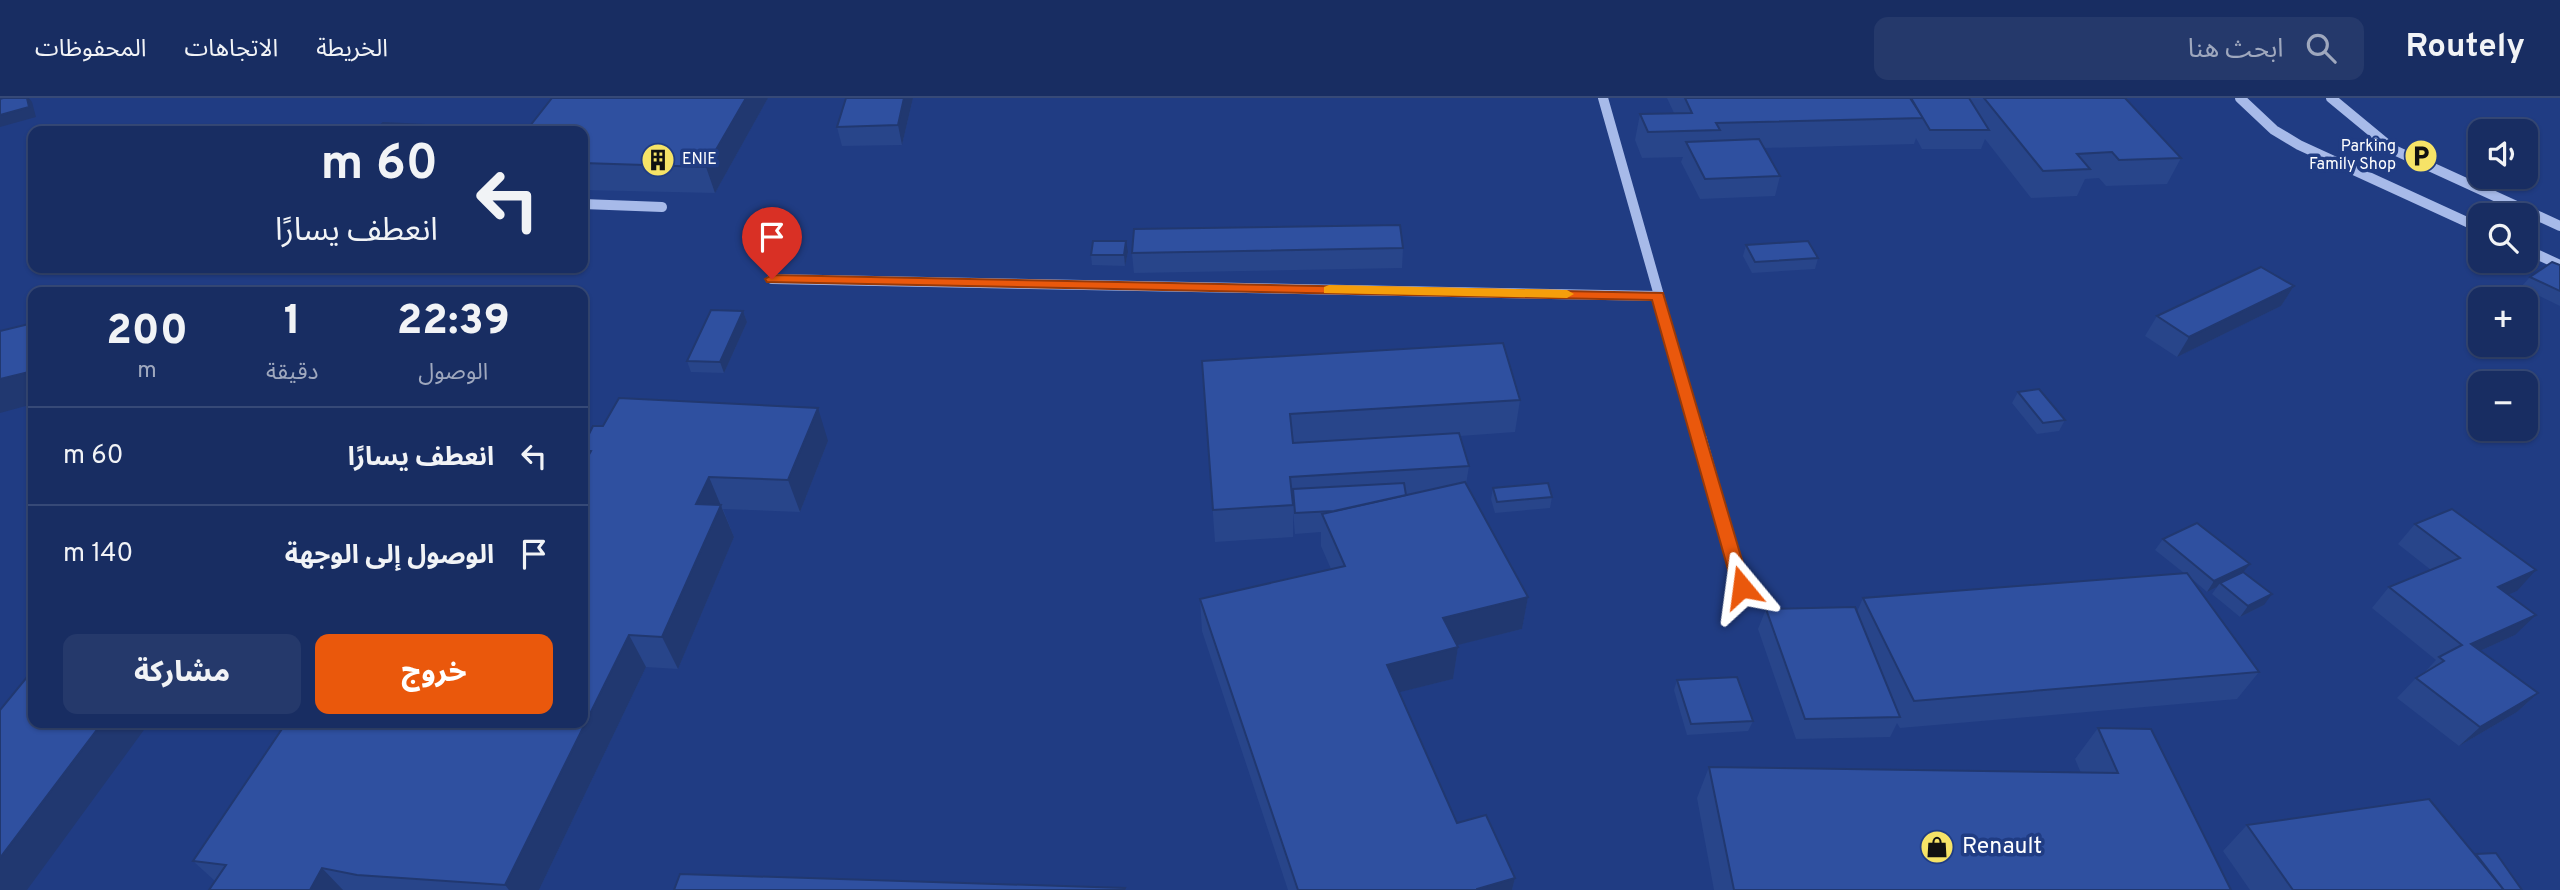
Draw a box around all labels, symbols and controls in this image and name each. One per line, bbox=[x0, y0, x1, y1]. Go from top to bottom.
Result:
search box bbox=[1874, 17, 2364, 80]
text: Routely bbox=[2406, 27, 2525, 69]
icon: search bbox=[2302, 29, 2340, 67]
text: ابحث هنا bbox=[2188, 34, 2284, 67]
text: المحفوظات bbox=[35, 35, 146, 65]
text: الاتجاهات bbox=[184, 35, 278, 65]
text: الخريطة bbox=[316, 35, 388, 65]
map controls bbox=[2468, 119, 2538, 441]
button: sound bbox=[2468, 119, 2538, 189]
text: 60 m bbox=[320, 135, 438, 197]
place label: Parking Family Shop bbox=[2309, 137, 2396, 175]
parking icon: Parking Family Shop bbox=[2402, 137, 2440, 175]
building icon: ENIE bbox=[639, 141, 677, 179]
place label: ENIE bbox=[682, 150, 717, 170]
icon: left bbox=[462, 154, 553, 245]
button: search bbox=[2468, 203, 2538, 273]
pin bbox=[742, 207, 802, 279]
text: انعطف يسارًا bbox=[275, 212, 438, 252]
icon: arrive bbox=[753, 218, 791, 256]
button: + bbox=[2468, 287, 2538, 357]
text: 1 bbox=[284, 296, 301, 349]
text: 22:39 bbox=[397, 296, 510, 349]
text: 200 bbox=[106, 306, 188, 359]
text: m bbox=[137, 357, 157, 386]
text: دقيقة bbox=[266, 359, 318, 388]
text: الوصول bbox=[418, 359, 488, 388]
button: − bbox=[2468, 371, 2538, 441]
icon: left bbox=[515, 437, 553, 475]
text: 60 m bbox=[63, 440, 123, 473]
text: انعطف يسارًا bbox=[348, 442, 494, 475]
icon: arrive bbox=[515, 535, 553, 573]
text: 140 m bbox=[63, 538, 133, 571]
text: الوصول إلى الوجهة bbox=[285, 540, 494, 573]
position arrow bbox=[1705, 550, 1779, 624]
button: مشاركة bbox=[63, 634, 301, 714]
button: خروج bbox=[315, 634, 553, 714]
shop icon: Renault bbox=[1918, 828, 1956, 866]
place label: Renault bbox=[1962, 833, 2042, 862]

